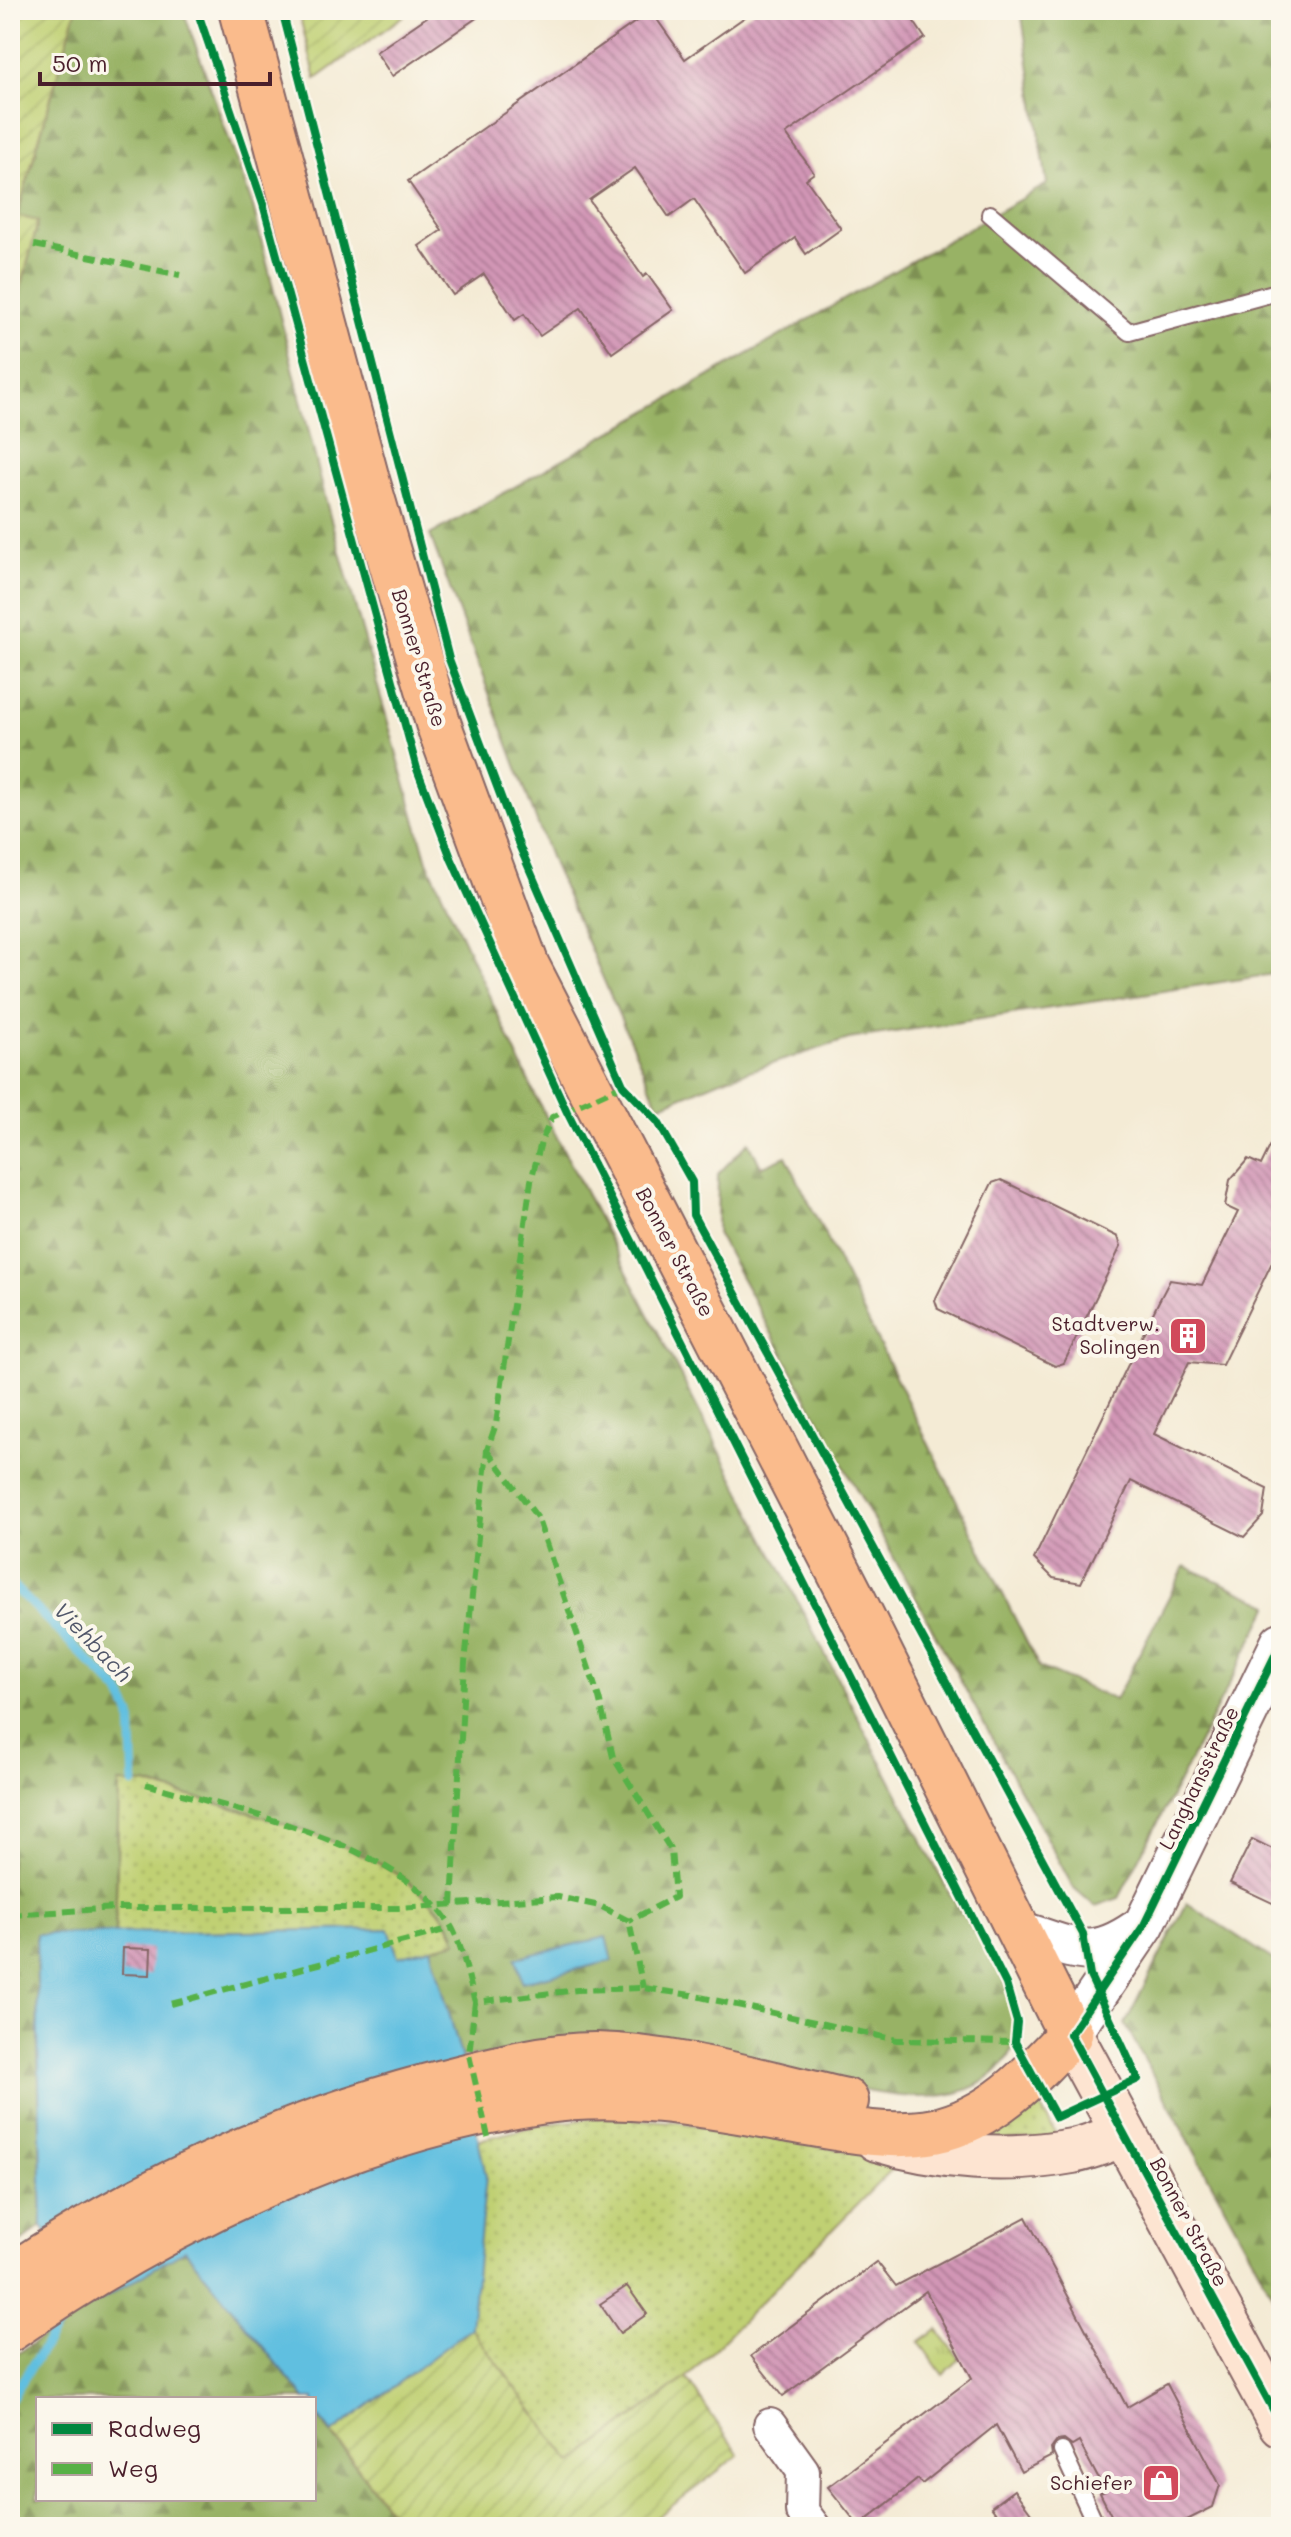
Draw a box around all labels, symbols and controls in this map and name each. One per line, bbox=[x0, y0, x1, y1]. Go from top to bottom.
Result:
scale bar bbox=[40, 36, 270, 86]
text: 50 m bbox=[52, 47, 108, 78]
street label: Bonner Straße bbox=[387, 586, 453, 730]
street label: Bonner Straße bbox=[631, 1182, 721, 1321]
place label: Stadtverw. Solingen bbox=[1052, 1310, 1160, 1359]
building icon: Stadtverw. Solingen bbox=[1167, 1315, 1209, 1357]
water label: Viehbach bbox=[48, 1595, 139, 1688]
street label: Langhansstraße bbox=[1152, 1702, 1244, 1853]
street label: Bonner Straße bbox=[1145, 2152, 1235, 2291]
legend bbox=[36, 2397, 316, 2501]
text: Radweg bbox=[108, 2412, 201, 2443]
text: Weg bbox=[108, 2452, 158, 2483]
shop icon: Schiefer bbox=[1140, 2462, 1182, 2504]
place label: Schiefer bbox=[1050, 2469, 1133, 2495]

